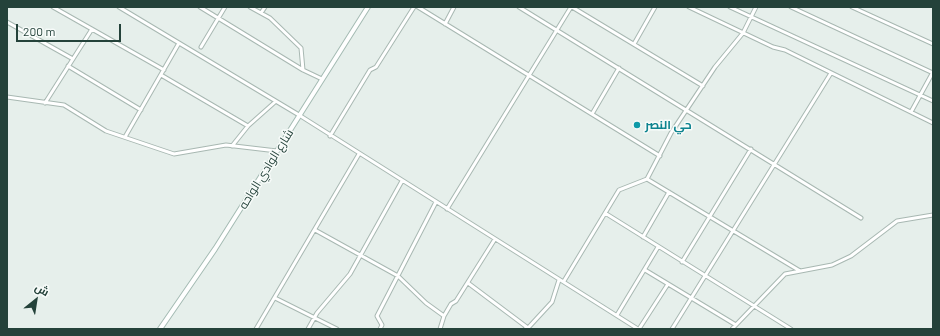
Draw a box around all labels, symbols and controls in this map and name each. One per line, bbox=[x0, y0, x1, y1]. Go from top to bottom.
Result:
scale bar bbox=[18, 16, 123, 42]
text: 200 m bbox=[23, 24, 55, 38]
place label: حي النصر bbox=[645, 118, 692, 132]
marker: حي النصر bbox=[632, 120, 642, 130]
street label: شارع الوادي الواحه bbox=[236, 126, 296, 212]
north arrow bbox=[16, 280, 56, 320]
text: ش bbox=[33, 280, 52, 298]

